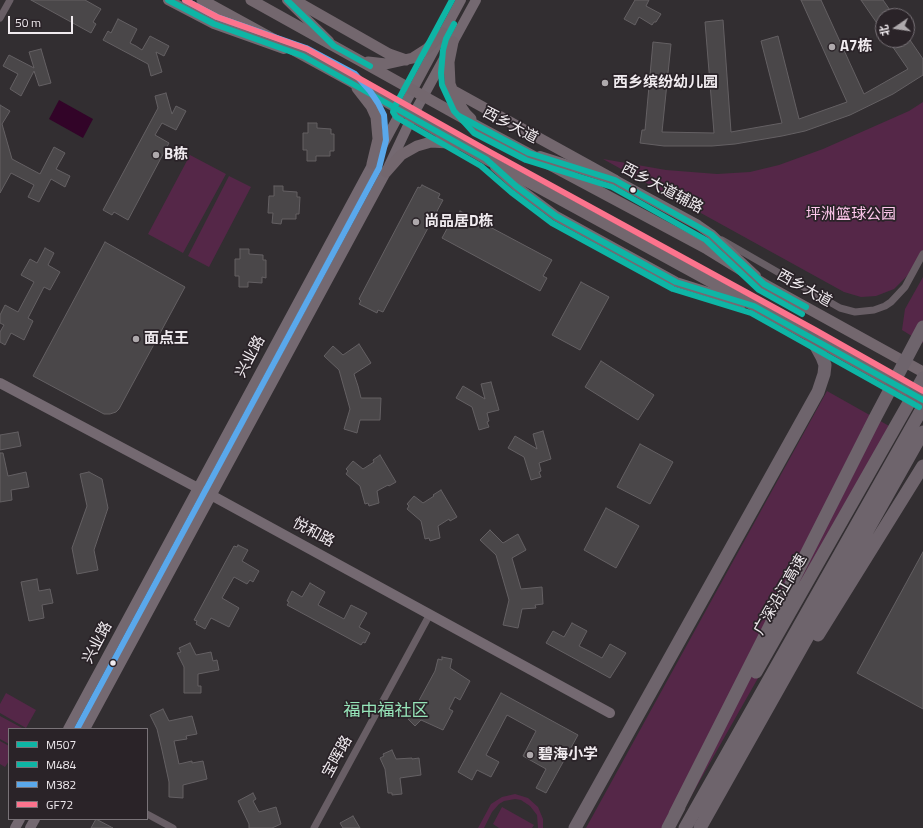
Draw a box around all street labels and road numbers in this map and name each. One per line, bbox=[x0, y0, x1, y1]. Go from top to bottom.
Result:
street label: 西乡大道 bbox=[479, 104, 541, 148]
street label: 西乡大道辅路 bbox=[618, 160, 706, 218]
street label: 西乡大道 bbox=[773, 267, 835, 311]
street label: 兴业路 bbox=[232, 333, 270, 381]
street label: 悦和路 bbox=[289, 514, 337, 552]
street label: 广深沿江高速 bbox=[751, 552, 811, 638]
street label: 兴业路 bbox=[79, 619, 117, 667]
street label: 宝晖路 bbox=[319, 733, 357, 781]

